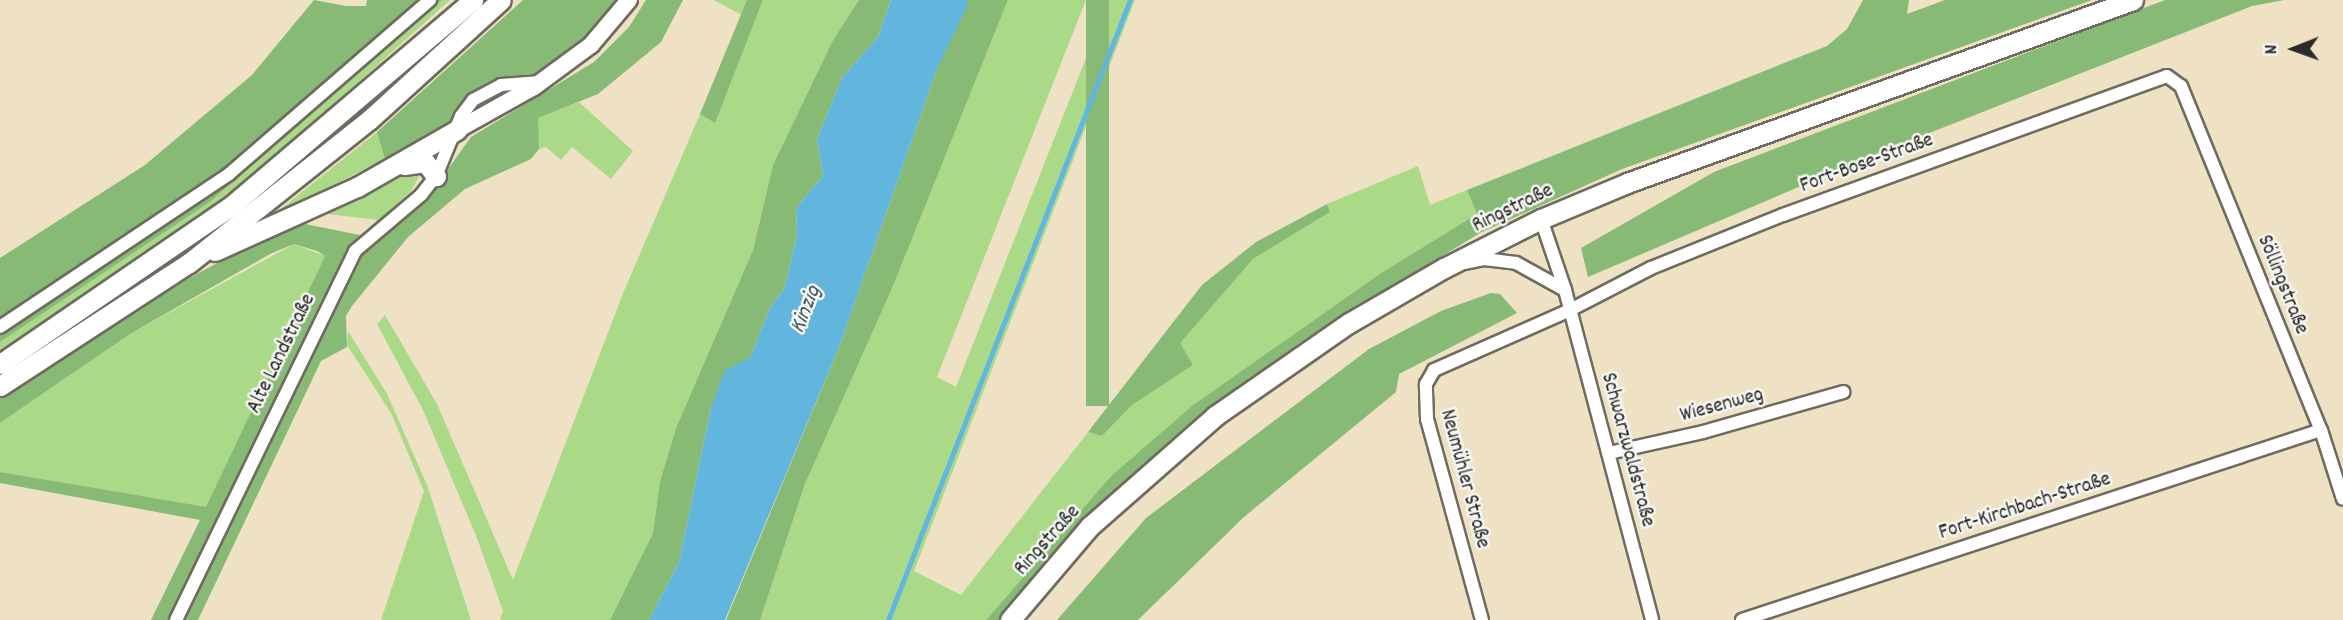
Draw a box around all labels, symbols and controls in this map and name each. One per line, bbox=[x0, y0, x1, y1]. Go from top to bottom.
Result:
north arrow bbox=[2259, 14, 2329, 84]
text: N bbox=[2259, 44, 2286, 54]
street label: Fort-Bose-Straße bbox=[1797, 128, 1937, 200]
street label: Ringstraße bbox=[1469, 179, 1557, 239]
street label: Söllingstraße bbox=[2251, 232, 2313, 338]
water label: Kinzig bbox=[785, 282, 829, 338]
street label: Alte Landstraße bbox=[242, 290, 322, 418]
street label: Schwarzwaldstraße bbox=[1594, 370, 1660, 530]
street label: Wiesenweg bbox=[1678, 383, 1766, 429]
street label: Neumühler Straße bbox=[1433, 407, 1495, 551]
street label: Fort-Kirchbach-Straße bbox=[1936, 467, 2114, 547]
street label: Ringstraße bbox=[1010, 500, 1086, 582]

